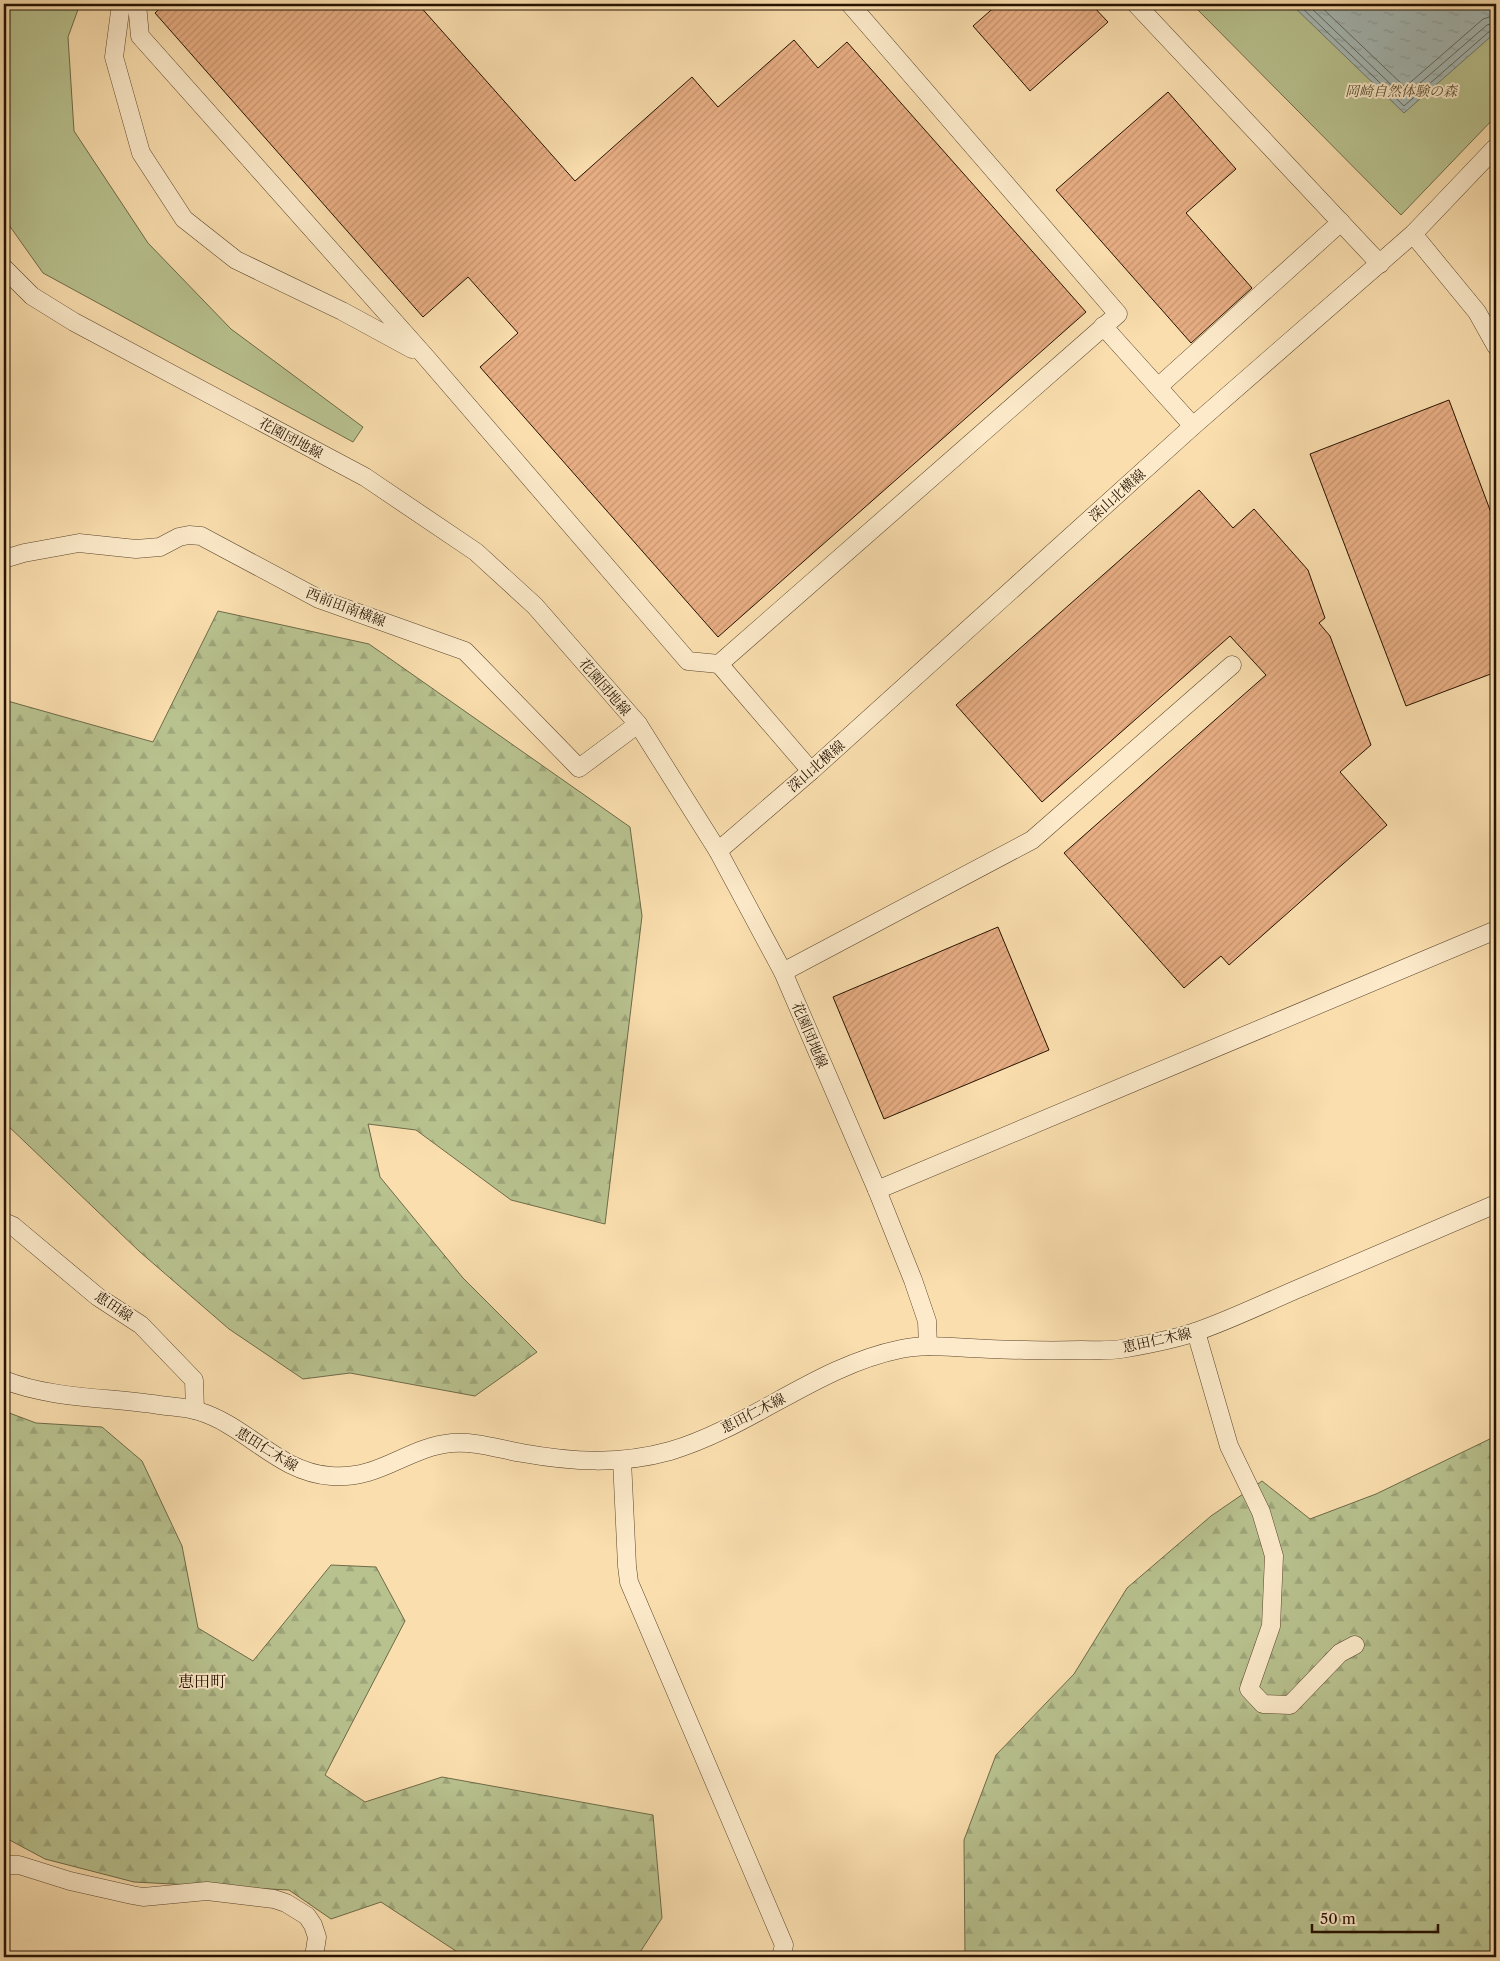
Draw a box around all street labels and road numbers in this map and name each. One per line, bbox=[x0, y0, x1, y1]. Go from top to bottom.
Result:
street label: 花園団地線 bbox=[256, 414, 326, 462]
street label: 深山北横線 bbox=[1085, 465, 1149, 525]
street label: 西前田南横線 bbox=[304, 584, 388, 630]
street label: 花園団地線 bbox=[575, 655, 635, 719]
street label: 深山北横線 bbox=[784, 736, 848, 796]
street label: 花園団地線 bbox=[788, 999, 832, 1071]
street label: 恵田線 bbox=[92, 1287, 136, 1325]
street label: 恵田仁木線 bbox=[1121, 1324, 1193, 1356]
street label: 恵田仁木線 bbox=[718, 1389, 788, 1437]
street label: 恵田仁木線 bbox=[233, 1423, 301, 1475]

